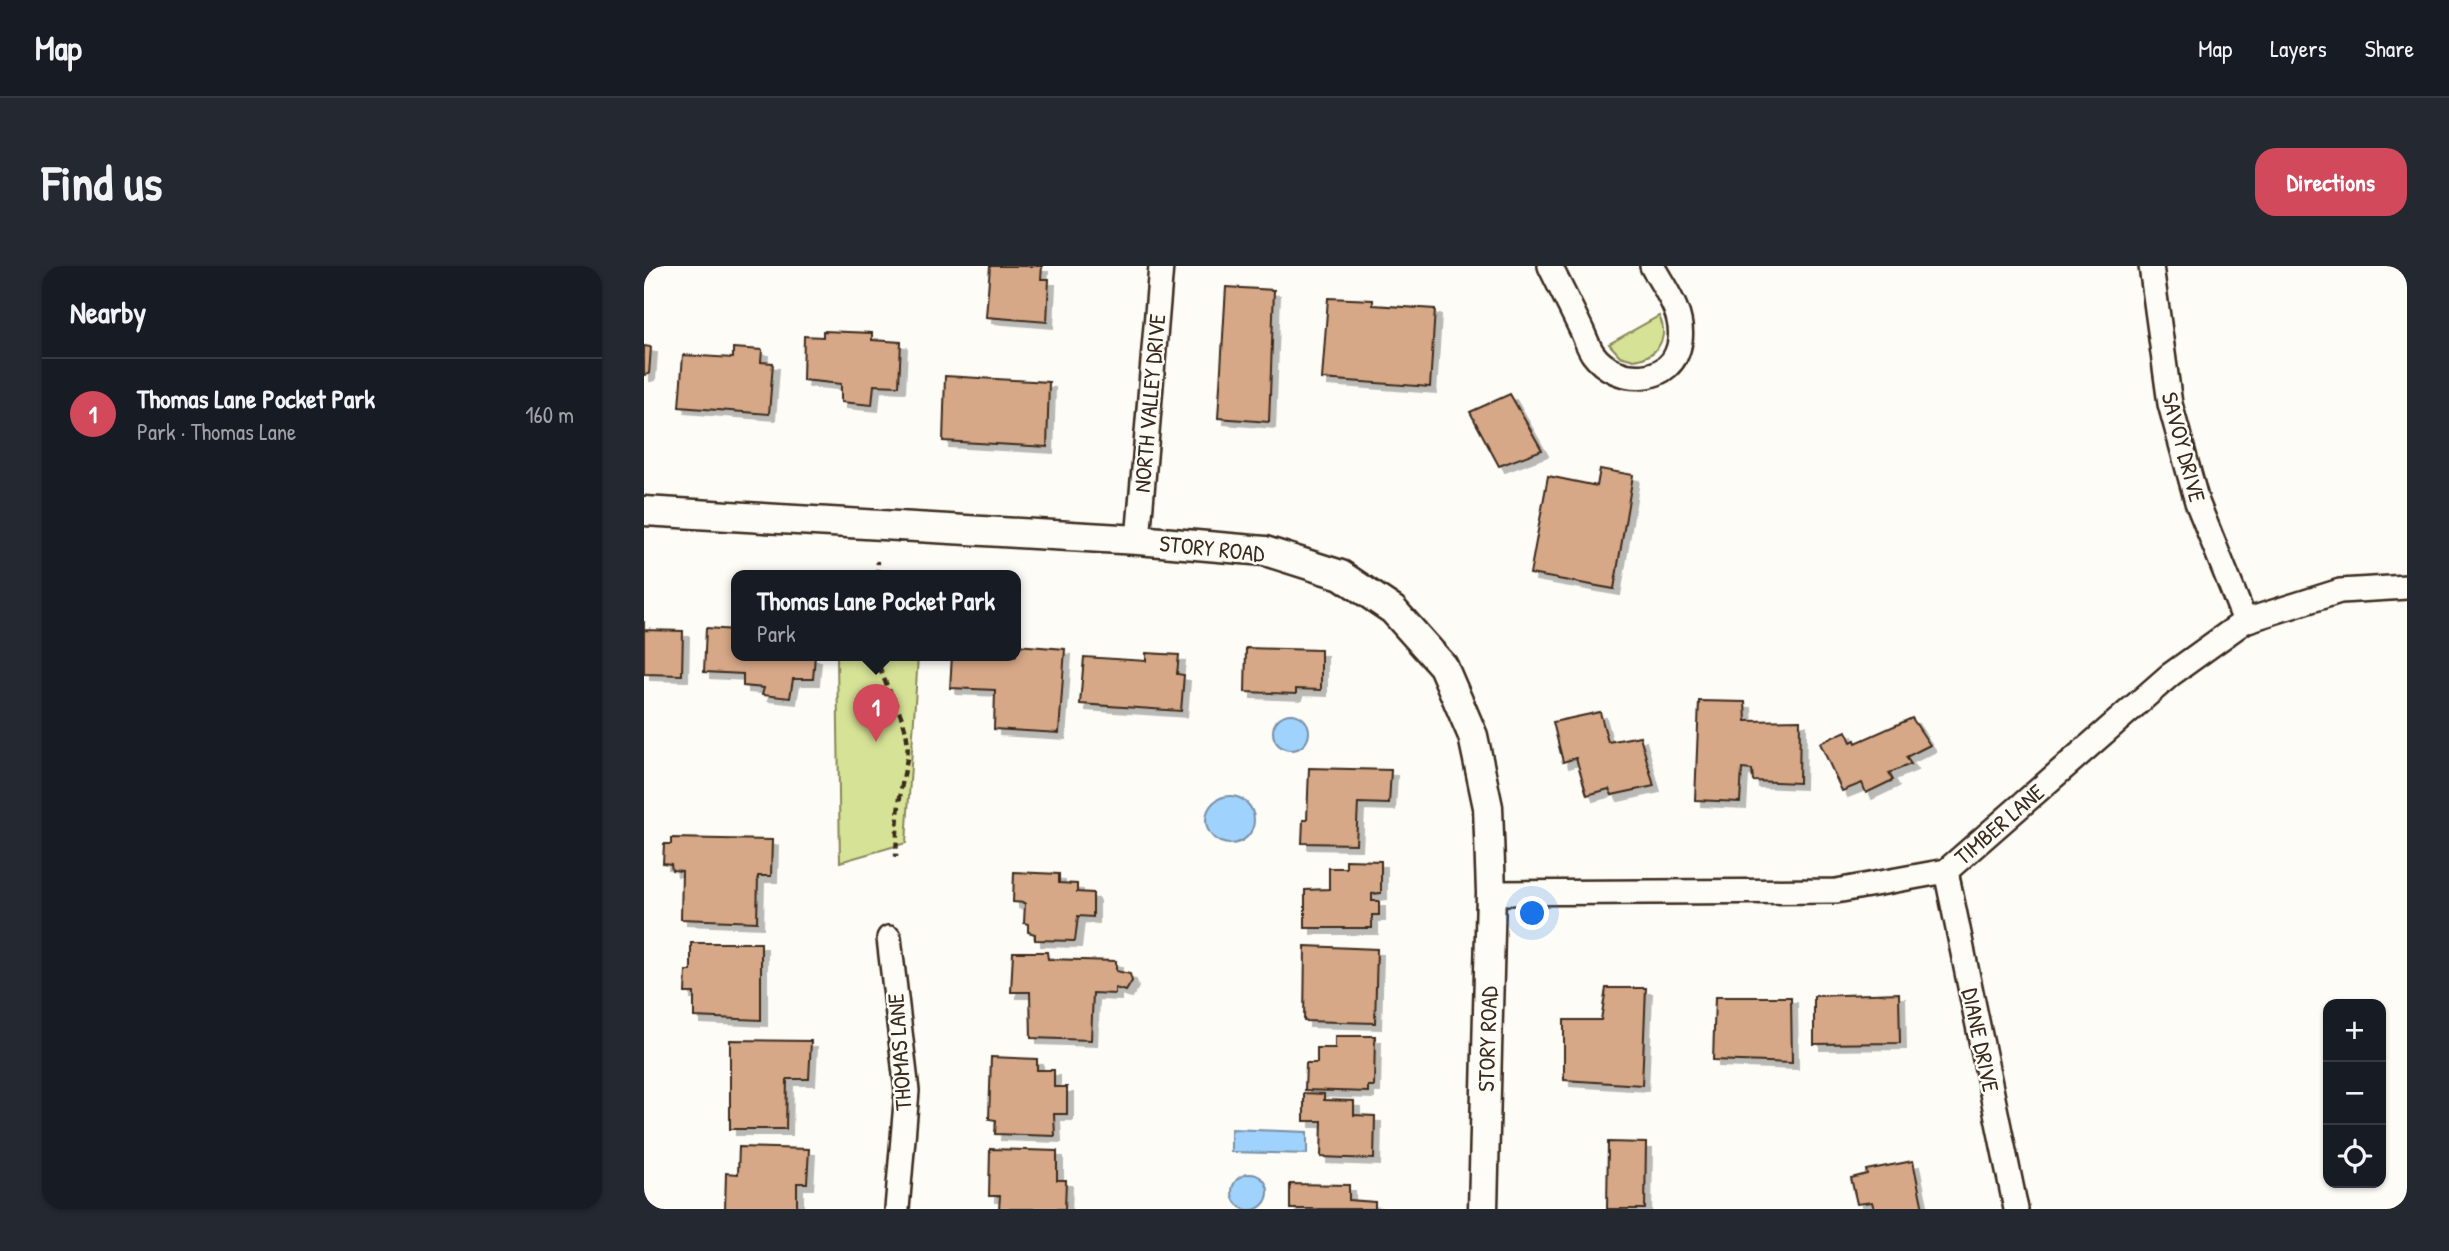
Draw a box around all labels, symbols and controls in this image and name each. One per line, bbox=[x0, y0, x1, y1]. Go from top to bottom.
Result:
text: Map bbox=[35, 26, 82, 70]
text: Map bbox=[2198, 32, 2232, 64]
text: Layers bbox=[2270, 32, 2327, 64]
text: Share bbox=[2365, 32, 2414, 64]
button: Directions bbox=[2255, 148, 2407, 216]
text: Find us bbox=[42, 149, 162, 215]
text: Nearby bbox=[70, 292, 146, 332]
street label: NORTH VALLEY DRIVE bbox=[1126, 312, 1172, 494]
text: Thomas Lane Pocket Park bbox=[137, 381, 375, 416]
street label: SAVOY DRIVE bbox=[2154, 388, 2214, 506]
text: 1 bbox=[89, 399, 97, 430]
text: 160 m bbox=[525, 399, 574, 430]
text: Park · Thomas Lane bbox=[137, 416, 296, 447]
street label: STORY ROAD bbox=[1158, 527, 1266, 569]
popup bbox=[731, 570, 1021, 661]
text: Thomas Lane Pocket Park bbox=[757, 583, 995, 618]
text: Park bbox=[757, 618, 795, 649]
pin: 1 bbox=[853, 684, 899, 742]
street label: TIMBER LANE bbox=[1947, 776, 2051, 872]
your location bbox=[1515, 896, 1549, 930]
street label: DIANE DRIVE bbox=[1955, 985, 2007, 1095]
street label: STORY ROAD bbox=[1470, 986, 1504, 1092]
street label: THOMAS LANE bbox=[879, 992, 919, 1112]
map controls bbox=[2323, 999, 2386, 1188]
button: + bbox=[2323, 999, 2386, 1062]
button: − bbox=[2323, 1062, 2386, 1125]
button: locate bbox=[2323, 1125, 2386, 1188]

